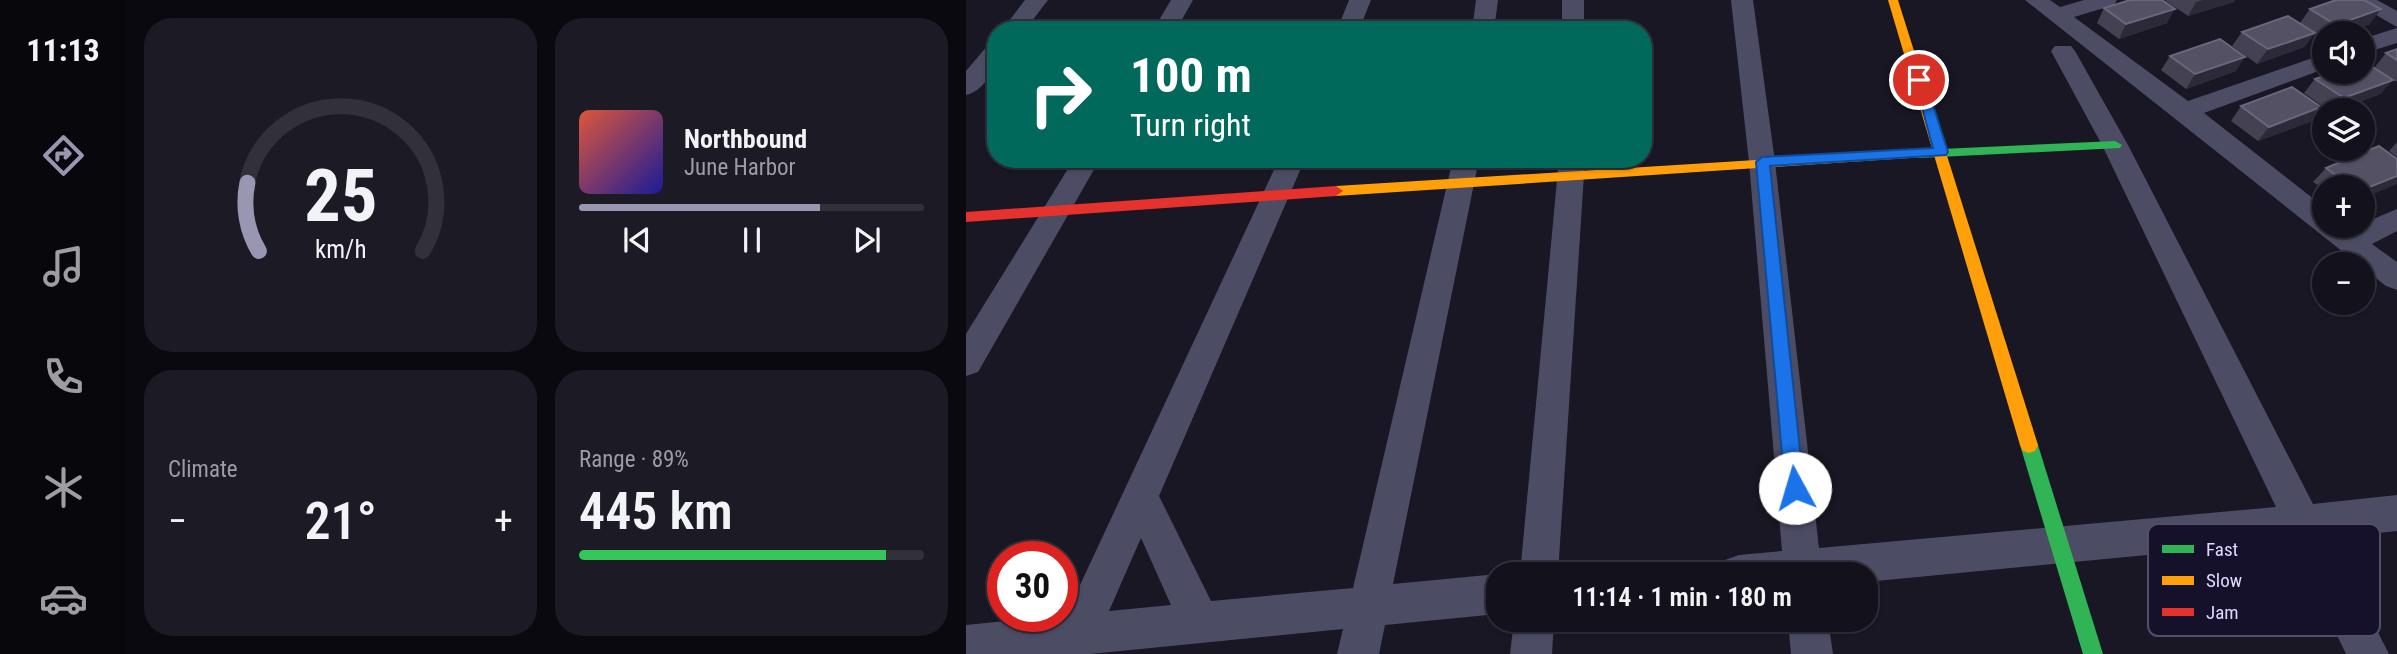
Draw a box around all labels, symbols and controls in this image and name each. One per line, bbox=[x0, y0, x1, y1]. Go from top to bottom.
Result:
map controls bbox=[2312, 21, 2375, 315]
button: sound bbox=[2312, 21, 2375, 84]
text: 11:13 bbox=[26, 31, 100, 69]
text: 100 m bbox=[1130, 47, 1252, 104]
icon: right bbox=[1015, 49, 1106, 140]
pin bbox=[1889, 50, 1949, 110]
icon: arrive bbox=[1900, 61, 1938, 99]
button: layers bbox=[2312, 98, 2375, 161]
text: Turn right bbox=[1130, 106, 1251, 144]
text: Northbound bbox=[684, 124, 807, 154]
icon: directions bbox=[39, 131, 88, 180]
text: 25 bbox=[304, 153, 377, 239]
text: June Harbor bbox=[684, 154, 796, 181]
button: + bbox=[2312, 175, 2375, 238]
icon: previous bbox=[618, 221, 656, 259]
icon: pause bbox=[733, 221, 771, 259]
icon: next bbox=[848, 221, 886, 259]
text: km/h bbox=[315, 235, 366, 264]
icon: music bbox=[39, 242, 88, 291]
button: − bbox=[2312, 252, 2375, 315]
icon: phone bbox=[39, 352, 88, 401]
text: Range · 89% bbox=[579, 446, 689, 473]
position arrow bbox=[1758, 451, 1832, 525]
text: Climate bbox=[168, 456, 238, 483]
icon: climate bbox=[39, 463, 88, 512]
text: 445 km bbox=[579, 481, 733, 542]
text: 21° bbox=[304, 491, 377, 552]
text: − bbox=[168, 499, 187, 543]
text: + bbox=[494, 499, 513, 543]
legend bbox=[2148, 524, 2380, 636]
text: Fast bbox=[2206, 538, 2238, 561]
speed limit sign: 30 bbox=[987, 541, 1078, 632]
text: Slow bbox=[2206, 569, 2242, 592]
icon: car bbox=[39, 574, 88, 623]
text: 11:14 · 1 min · 180 m bbox=[1572, 582, 1792, 612]
text: Jam bbox=[2206, 601, 2239, 624]

